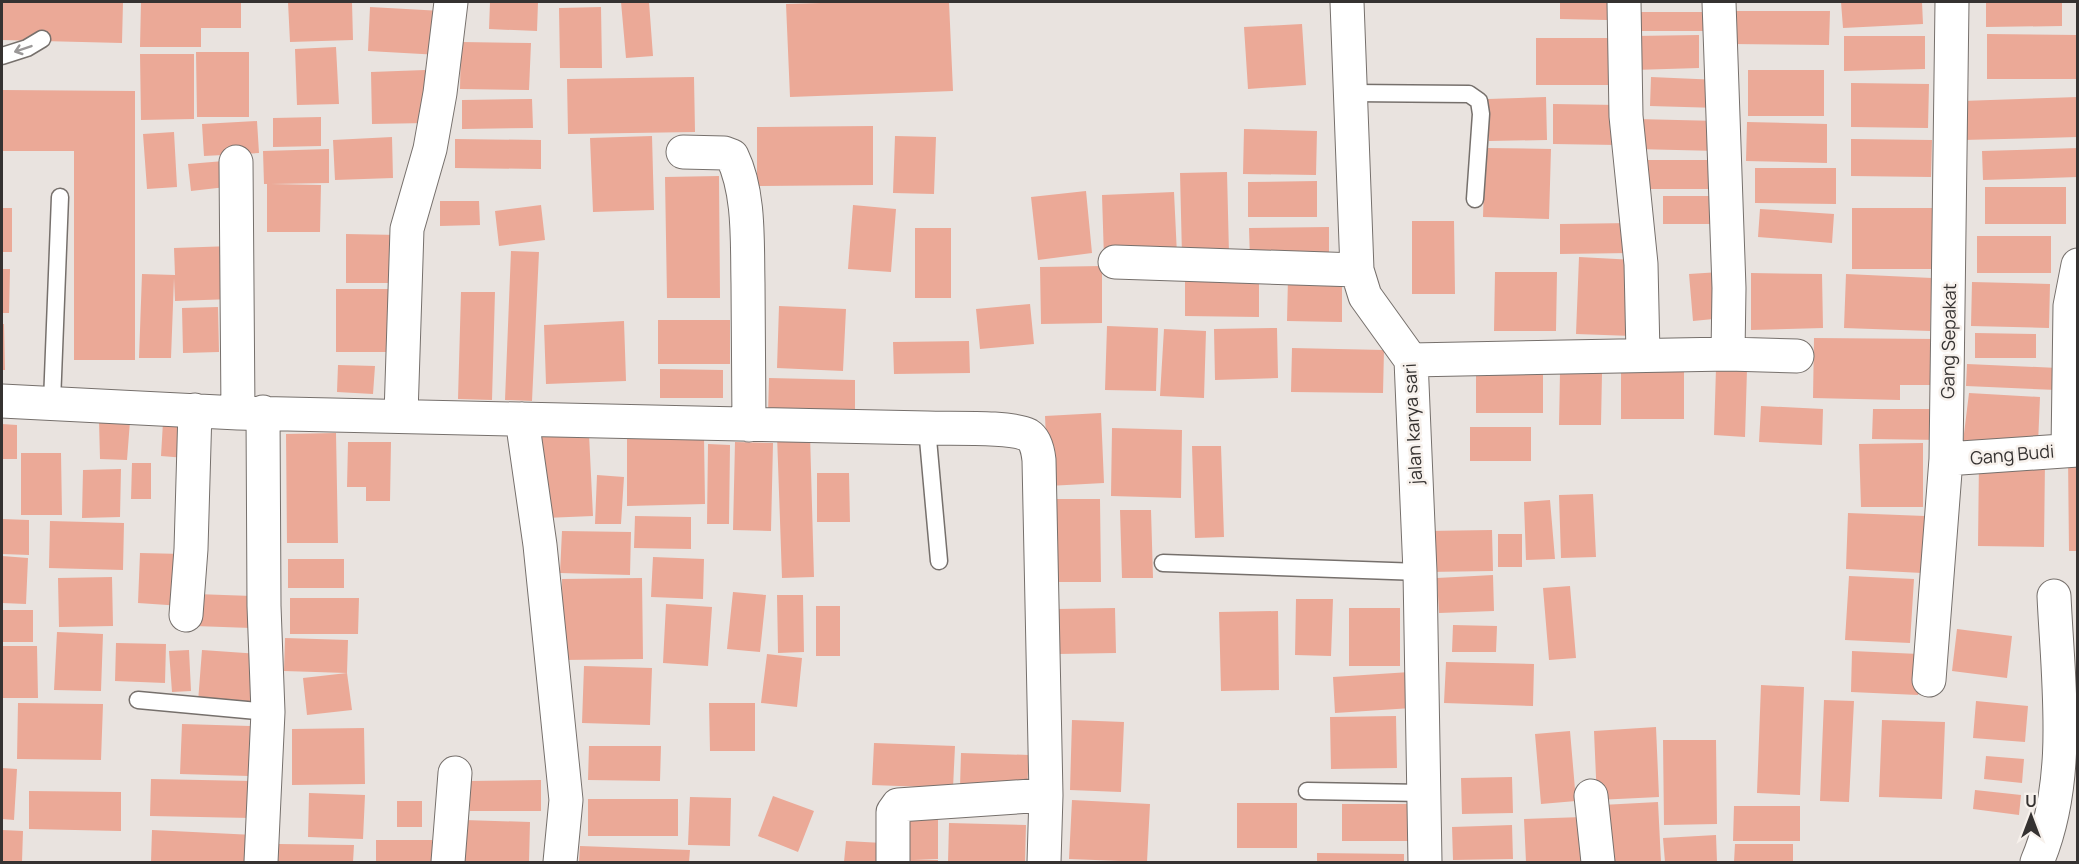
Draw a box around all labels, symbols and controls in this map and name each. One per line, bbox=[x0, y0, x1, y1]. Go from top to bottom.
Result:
one-way arrow bbox=[14, 44, 33, 55]
street label: Gang Sepakat bbox=[1935, 283, 1961, 399]
street label: jalan karya sari bbox=[1397, 363, 1427, 486]
street label: Gang Budi bbox=[1969, 438, 2055, 470]
north arrow bbox=[2001, 786, 2061, 846]
text: U bbox=[2025, 790, 2037, 812]

